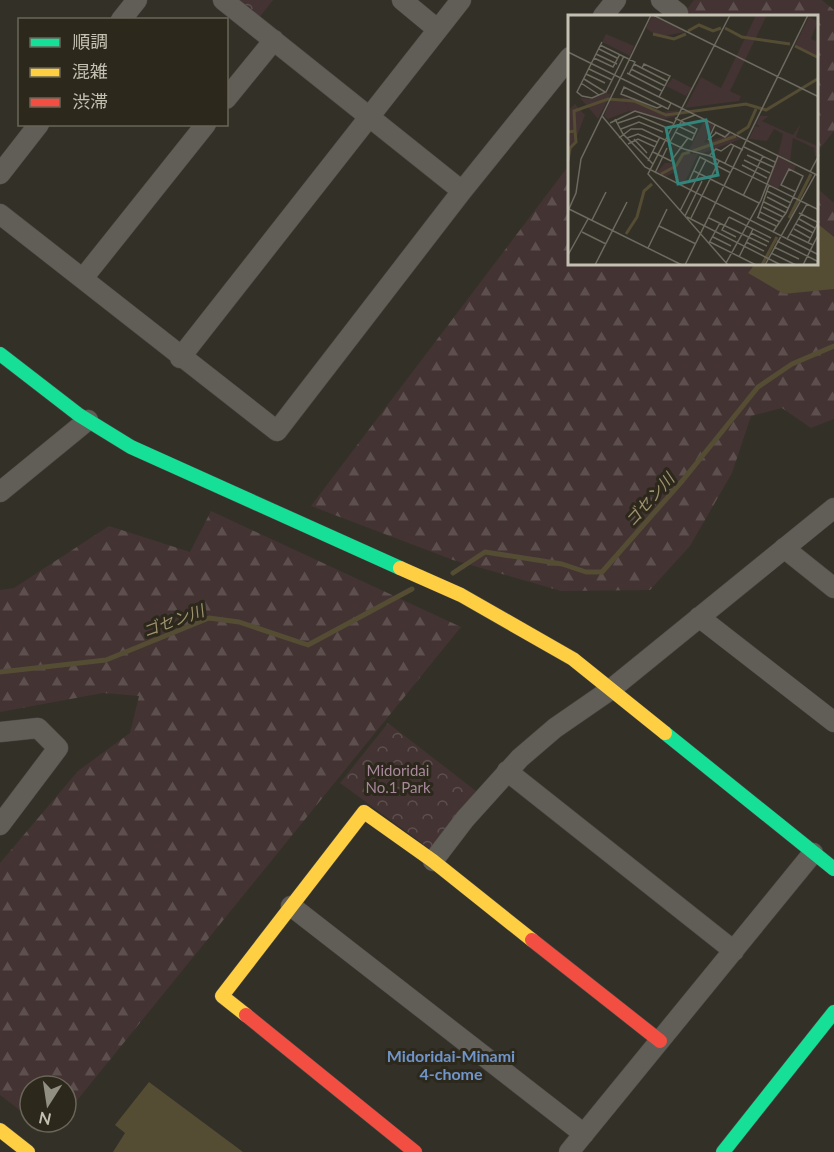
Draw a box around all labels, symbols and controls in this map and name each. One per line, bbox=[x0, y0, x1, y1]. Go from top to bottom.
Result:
inset map bbox=[568, 15, 819, 266]
legend bbox=[18, 18, 228, 126]
text: 順調 bbox=[72, 30, 108, 52]
text: 混雑 bbox=[72, 60, 108, 82]
text: 渋滞 bbox=[72, 90, 108, 112]
water label: ゴセン川 bbox=[621, 467, 679, 529]
water label: ゴセン川 bbox=[140, 599, 208, 640]
park label: Midoridai No.1 Park bbox=[365, 761, 431, 796]
district label: Midoridai-Minami 4-chome bbox=[387, 1046, 515, 1083]
north arrow bbox=[18, 1074, 78, 1134]
text: N bbox=[37, 1109, 53, 1130]

